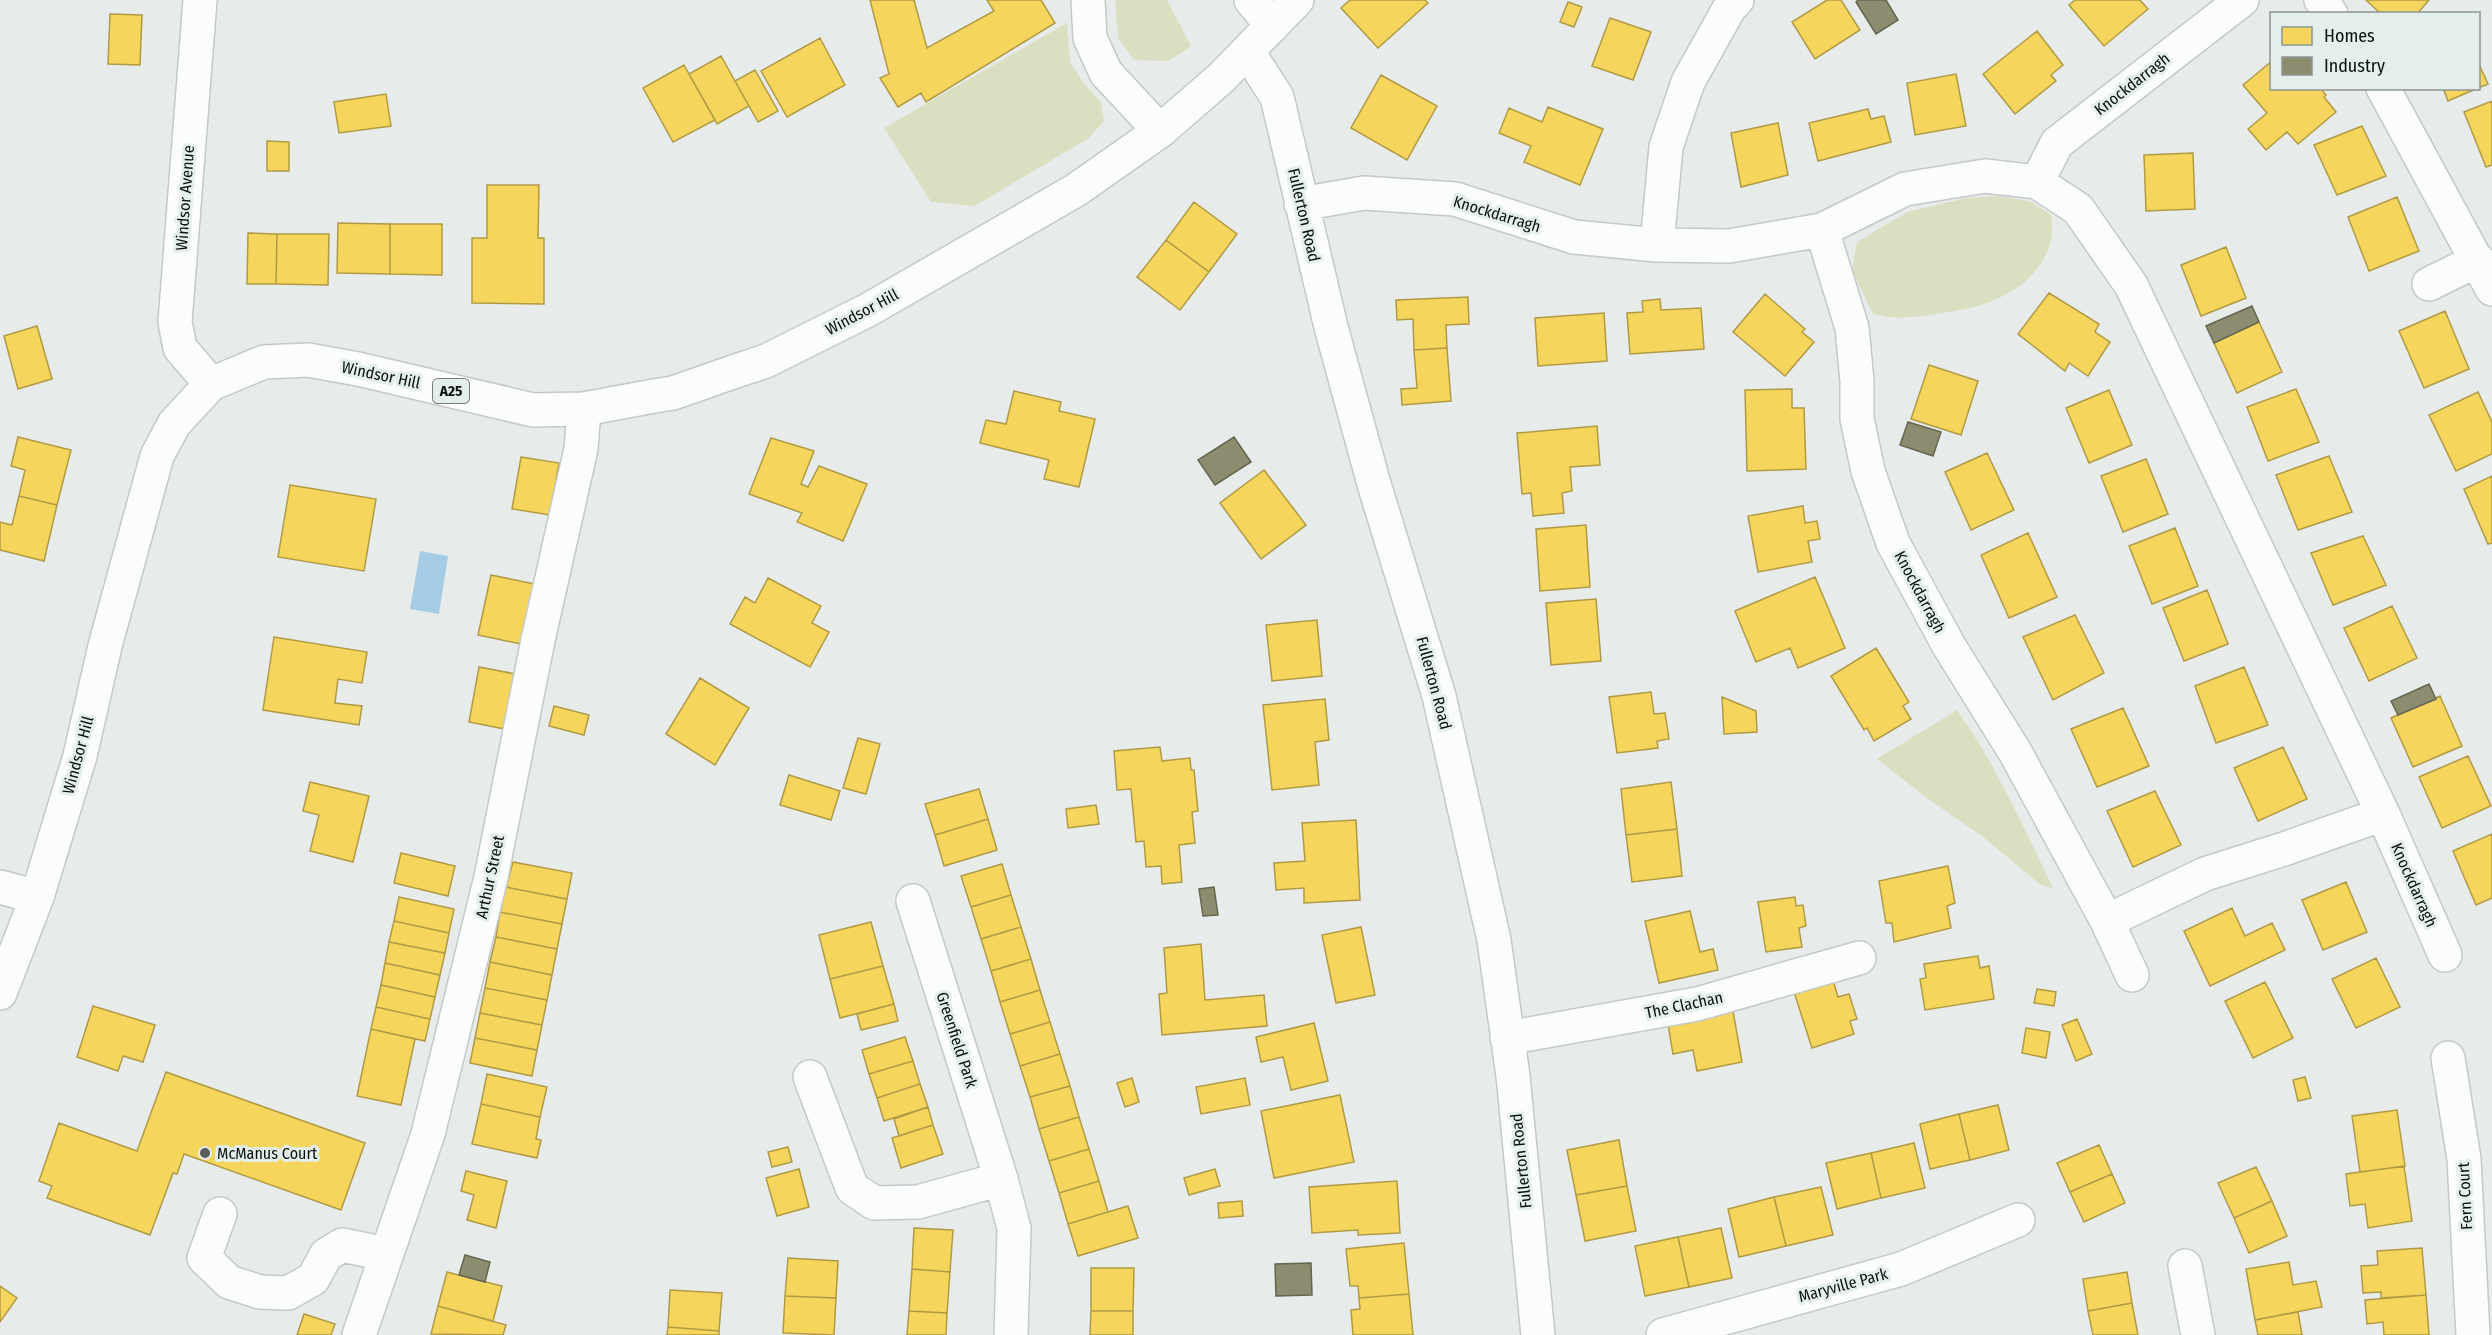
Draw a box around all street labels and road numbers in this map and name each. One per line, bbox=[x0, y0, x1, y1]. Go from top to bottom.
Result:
street label: Knockdarragh bbox=[2091, 49, 2173, 119]
street label: Windsor Avenue bbox=[172, 145, 198, 251]
street label: Fullerton Road bbox=[1284, 166, 1324, 264]
street label: Knockdarragh bbox=[1451, 192, 1543, 236]
street label: Windsor Hill bbox=[822, 285, 902, 339]
street label: Windsor Hill bbox=[340, 357, 422, 393]
road number: A25 bbox=[433, 379, 469, 403]
street label: Knockdarragh bbox=[1890, 548, 1950, 636]
street label: Fullerton Road bbox=[1412, 634, 1456, 732]
street label: Windsor Hill bbox=[58, 714, 98, 796]
street label: Arthur Street bbox=[472, 833, 508, 920]
street label: Knockdarragh bbox=[2387, 840, 2441, 930]
street label: The Clachan bbox=[1643, 987, 1725, 1023]
street label: Greenfield Park bbox=[933, 990, 982, 1091]
street label: Fullerton Road bbox=[1507, 1113, 1535, 1209]
street label: Fern Court bbox=[2454, 1161, 2476, 1230]
street label: Maryville Park bbox=[1796, 1264, 1890, 1306]

